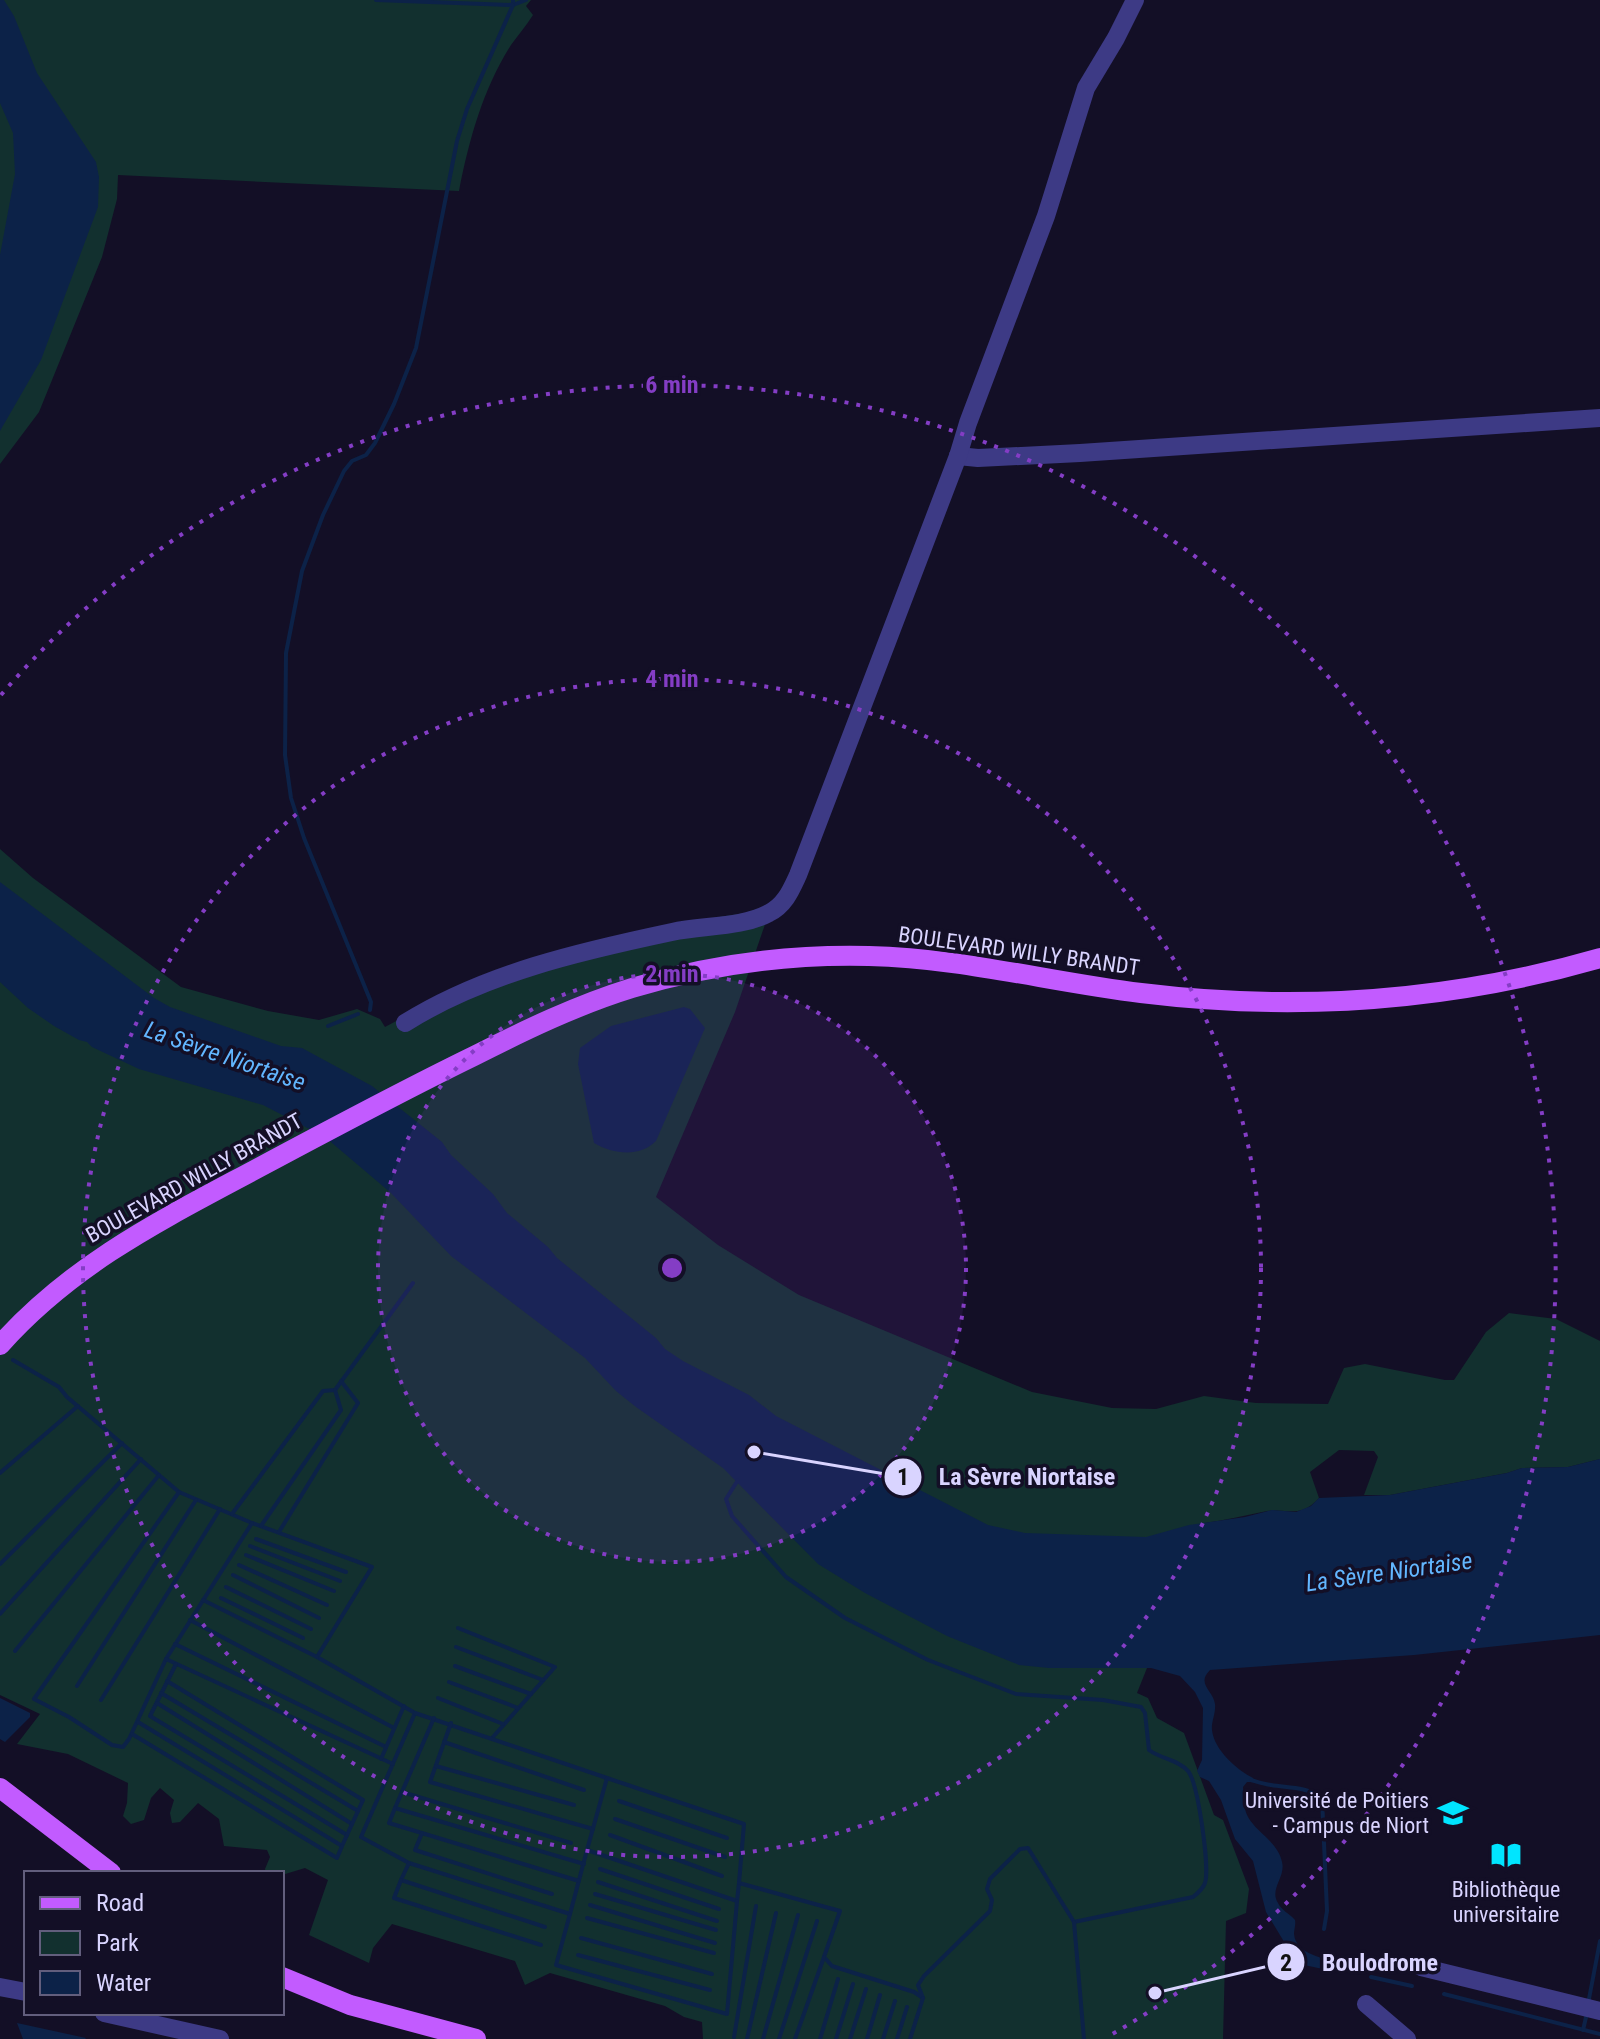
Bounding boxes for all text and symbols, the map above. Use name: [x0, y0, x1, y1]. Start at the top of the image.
text: 6 min: [645, 371, 699, 399]
text: 4 min: [645, 665, 699, 693]
street label: BOULEVARD WILLY BRANDT: [897, 922, 1141, 980]
text: 2 min: [645, 960, 699, 988]
water label: La Sèvre Niortaise: [141, 1015, 309, 1097]
street label: BOULEVARD WILLY BRANDT: [81, 1108, 307, 1248]
centre of rings: [658, 1254, 686, 1282]
callout: La Sèvre Niortaise: [883, 1453, 1131, 1501]
text: 1: [897, 1463, 909, 1491]
text: La Sèvre Niortaise: [939, 1463, 1115, 1491]
water label: La Sèvre Niortaise: [1304, 1546, 1474, 1598]
place label: Université de Poitiers - Campus de Niort: [1245, 1788, 1429, 1838]
school or university icon: Université de Poitiers - Campus de Niort: [1436, 1796, 1470, 1830]
library icon: Bibliothèque universitaire: [1489, 1838, 1523, 1872]
legend: [24, 1871, 284, 2015]
place label: Bibliothèque universitaire: [1452, 1877, 1560, 1927]
text: Road: [96, 1889, 144, 1917]
text: Park: [96, 1929, 139, 1957]
callout: Boulodrome: [1266, 1938, 1454, 1986]
text: 2: [1280, 1949, 1292, 1977]
text: Boulodrome: [1322, 1949, 1438, 1977]
text: Water: [96, 1969, 151, 1997]

